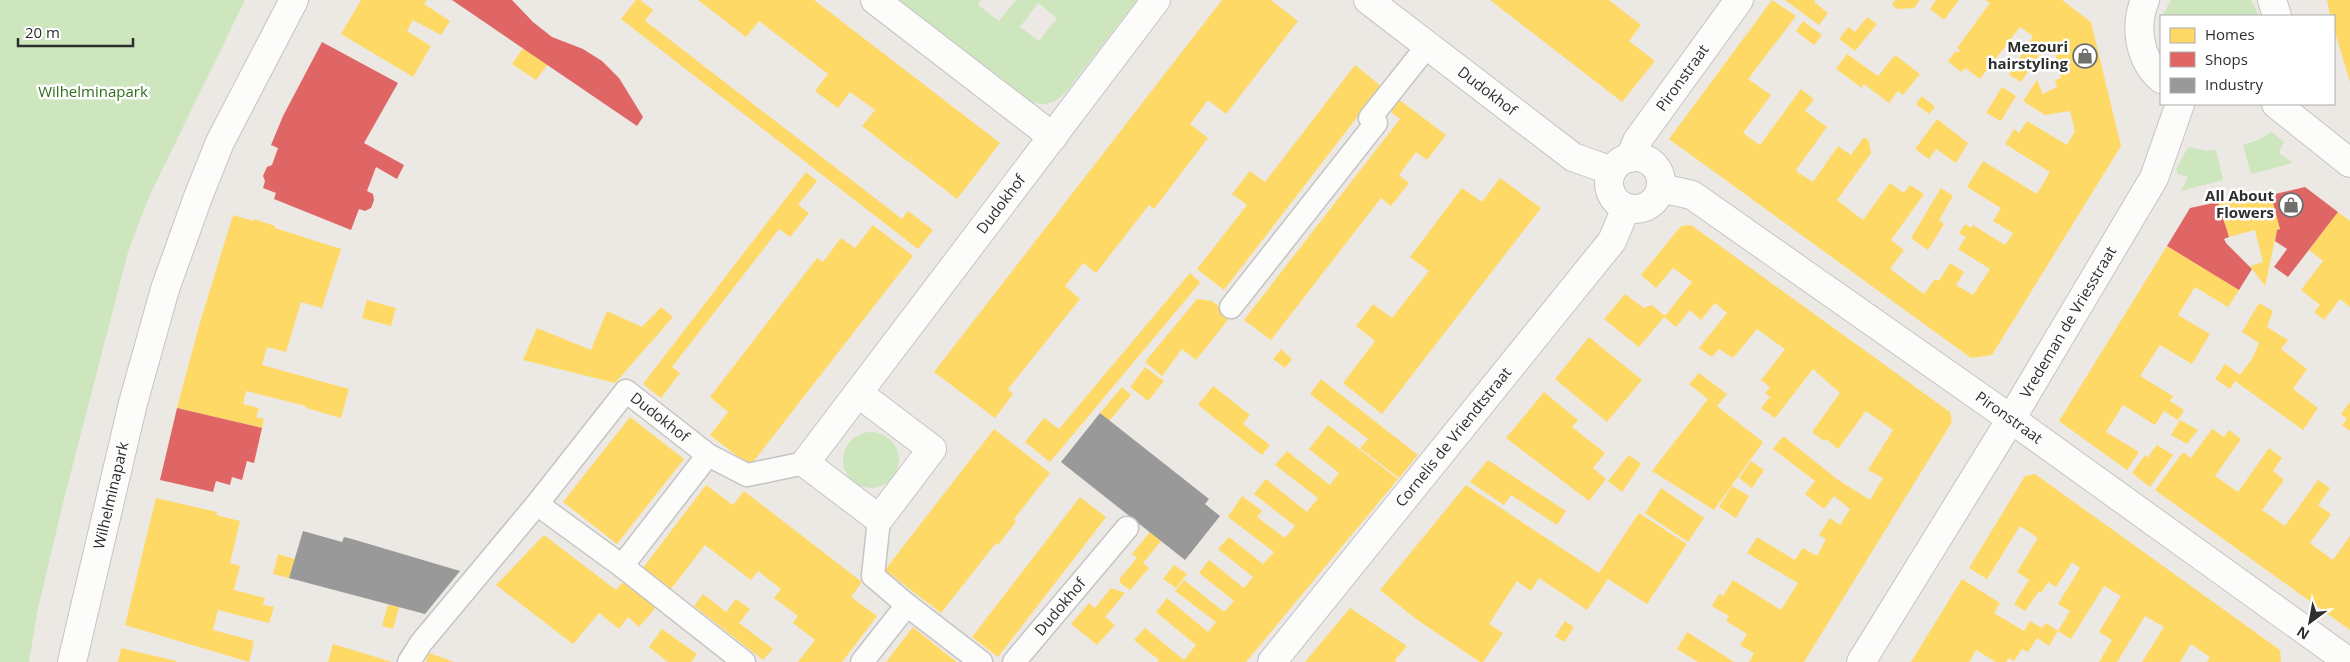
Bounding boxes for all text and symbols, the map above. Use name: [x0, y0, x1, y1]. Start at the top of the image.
scale bar: [18, 15, 132, 47]
legend: [2160, 15, 2335, 105]
text: 20 m: [25, 22, 60, 42]
text: Homes: [2205, 24, 2255, 44]
place label: Mezouri hairstyling: [1988, 36, 2069, 73]
street label: Pironstraat: [1651, 40, 1713, 115]
shop icon: Mezouri hairstyling: [2072, 43, 2098, 69]
text: Shops: [2205, 49, 2248, 69]
street label: Dudokhof: [1454, 61, 1522, 120]
text: Industry: [2205, 74, 2263, 94]
park label: Wilhelminapark: [38, 81, 148, 101]
street label: Dudokhof: [971, 169, 1030, 237]
place label: All About Flowers: [2205, 185, 2274, 222]
shop icon: All About Flowers: [2278, 192, 2304, 218]
street label: Vredeman de Vriesstraat: [2015, 242, 2120, 401]
street label: Cornelis de Vriendtstraat: [1390, 362, 1515, 511]
street label: Pironstraat: [1972, 386, 2047, 448]
street label: Dudokhof: [627, 387, 695, 446]
street label: Wilhelminapark: [88, 440, 133, 551]
street label: Dudokhof: [1030, 573, 1090, 639]
north arrow: [2285, 597, 2335, 647]
text: N: [2293, 622, 2313, 645]

